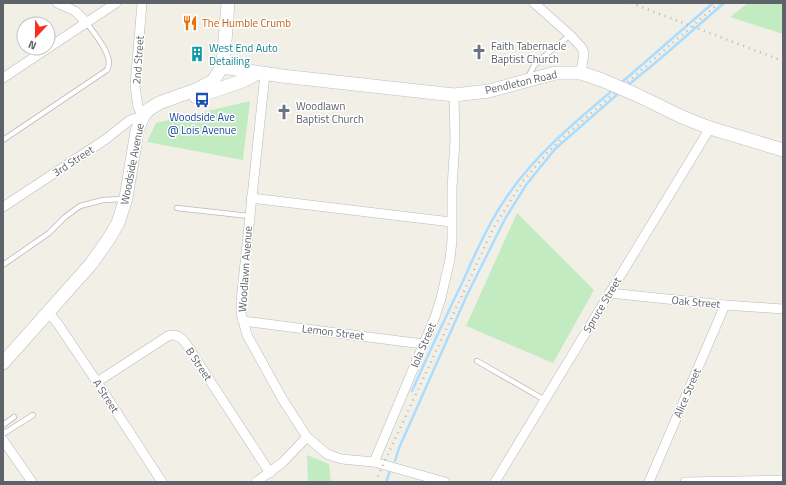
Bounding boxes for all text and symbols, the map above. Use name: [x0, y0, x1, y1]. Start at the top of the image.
restaurant icon: The Humble Crumb: [181, 14, 199, 32]
place label: The Humble Crumb: [202, 15, 291, 31]
north arrow: [16, 16, 56, 56]
street label: 2nd Street: [128, 35, 148, 85]
text: N: [26, 36, 39, 54]
place label: Faith Tabernacle Baptist Church: [491, 38, 567, 67]
place label: West End Auto Detailing: [209, 40, 278, 69]
church icon: Faith Tabernacle Baptist Church: [470, 43, 488, 61]
building icon: West End Auto Detailing: [188, 45, 206, 63]
street label: Pendleton Road: [483, 66, 559, 98]
bus stop icon: Woodside Ave @ Lois Avenue: [193, 91, 211, 109]
place label: Woodlawn Baptist Church: [296, 98, 364, 127]
church icon: Woodlawn Baptist Church: [275, 103, 293, 121]
place label: Woodside Ave @ Lois Avenue: [168, 109, 237, 138]
street label: Woodside Avenue: [116, 121, 148, 206]
street label: 3rd Street: [49, 142, 97, 180]
street label: Woodlawn Avenue: [234, 225, 256, 313]
street label: Spruce Street: [579, 274, 625, 336]
street label: Oak Street: [671, 292, 721, 312]
street label: Lemon Street: [301, 320, 365, 344]
street label: Iola Street: [406, 320, 440, 370]
street label: B Street: [182, 344, 216, 384]
street label: Alice Street: [669, 366, 705, 420]
street label: A Street: [89, 376, 123, 416]

